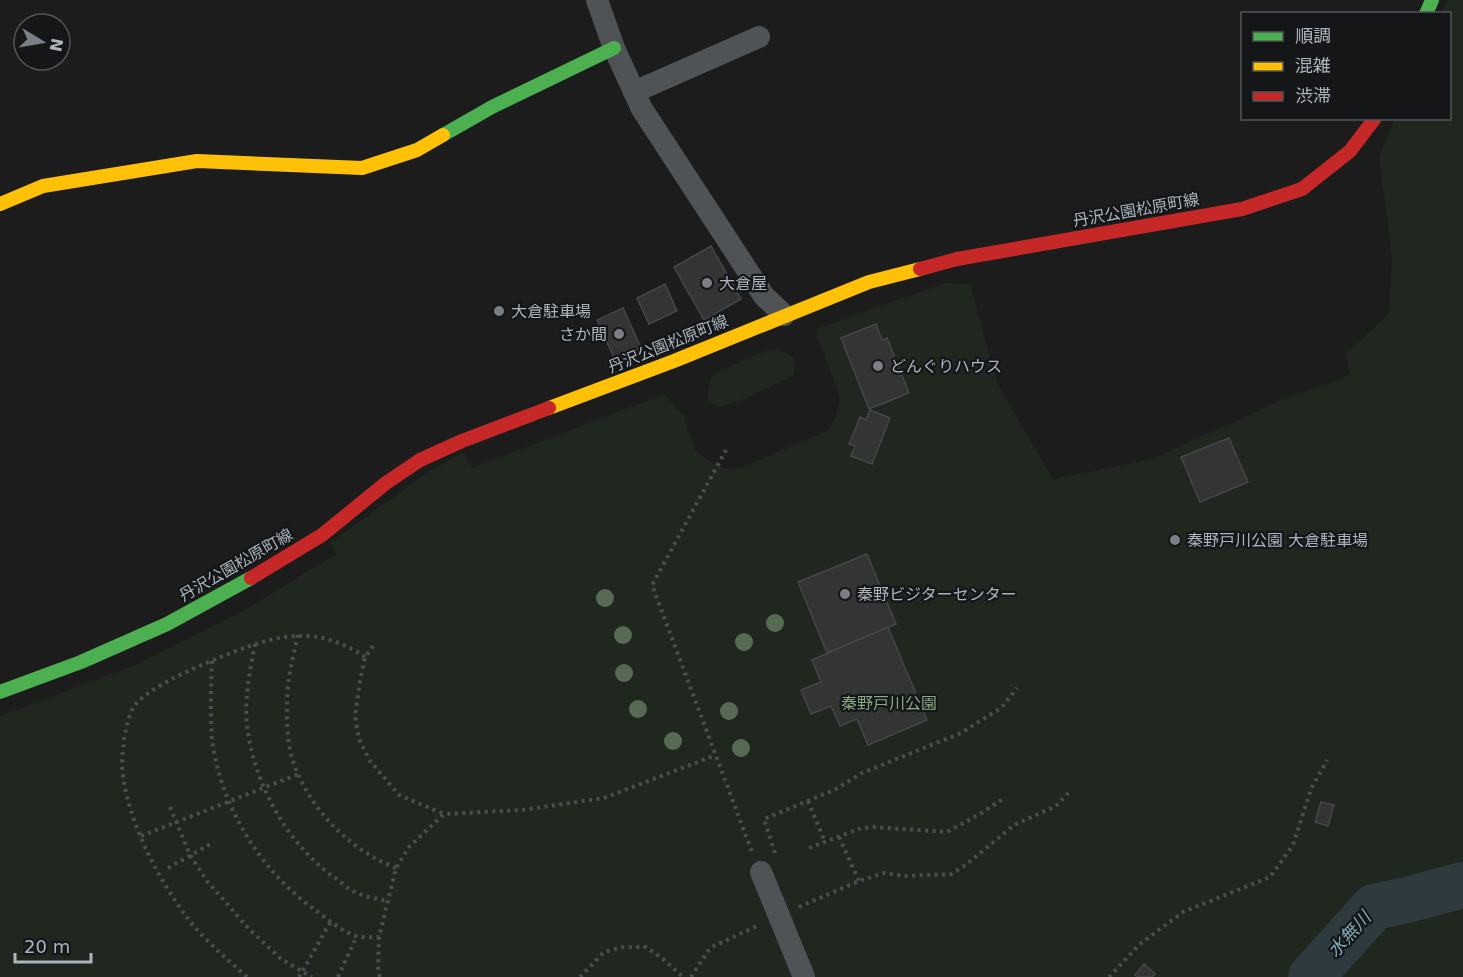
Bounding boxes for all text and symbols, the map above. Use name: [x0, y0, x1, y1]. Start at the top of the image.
north arrow: [12, 12, 72, 72]
legend: [1241, 12, 1451, 120]
text: 順調: [1295, 25, 1331, 46]
text: N: [46, 36, 67, 53]
text: 混雑: [1295, 55, 1331, 76]
text: 渋滞: [1295, 85, 1331, 106]
street label: 丹沢公園松原町線: [1071, 190, 1201, 230]
place label: 大倉屋: [719, 274, 767, 293]
marker: 大倉屋: [700, 276, 714, 290]
place label: 大倉駐車場: [511, 302, 591, 321]
marker: 大倉駐車場: [492, 304, 506, 318]
street label: 丹沢公園松原町線: [605, 311, 731, 377]
place label: さか間: [559, 325, 607, 344]
marker: さか間: [612, 327, 626, 341]
place label: どんぐりハウス: [890, 357, 1002, 376]
marker: どんぐりハウス: [871, 359, 885, 373]
street label: 丹沢公園松原町線: [176, 525, 296, 605]
place label: 秦野戸川公園 大倉駐車場: [1187, 531, 1368, 550]
marker: 秦野戸川公園 大倉駐車場: [1168, 533, 1182, 547]
place label: 秦野ビジターセンター: [857, 585, 1017, 604]
marker: 秦野ビジターセンター: [838, 587, 852, 601]
park label: 秦野戸川公園: [841, 694, 937, 713]
water label: 水無川: [1323, 905, 1376, 961]
scale bar: [15, 926, 92, 964]
text: 20 m: [24, 936, 70, 957]

